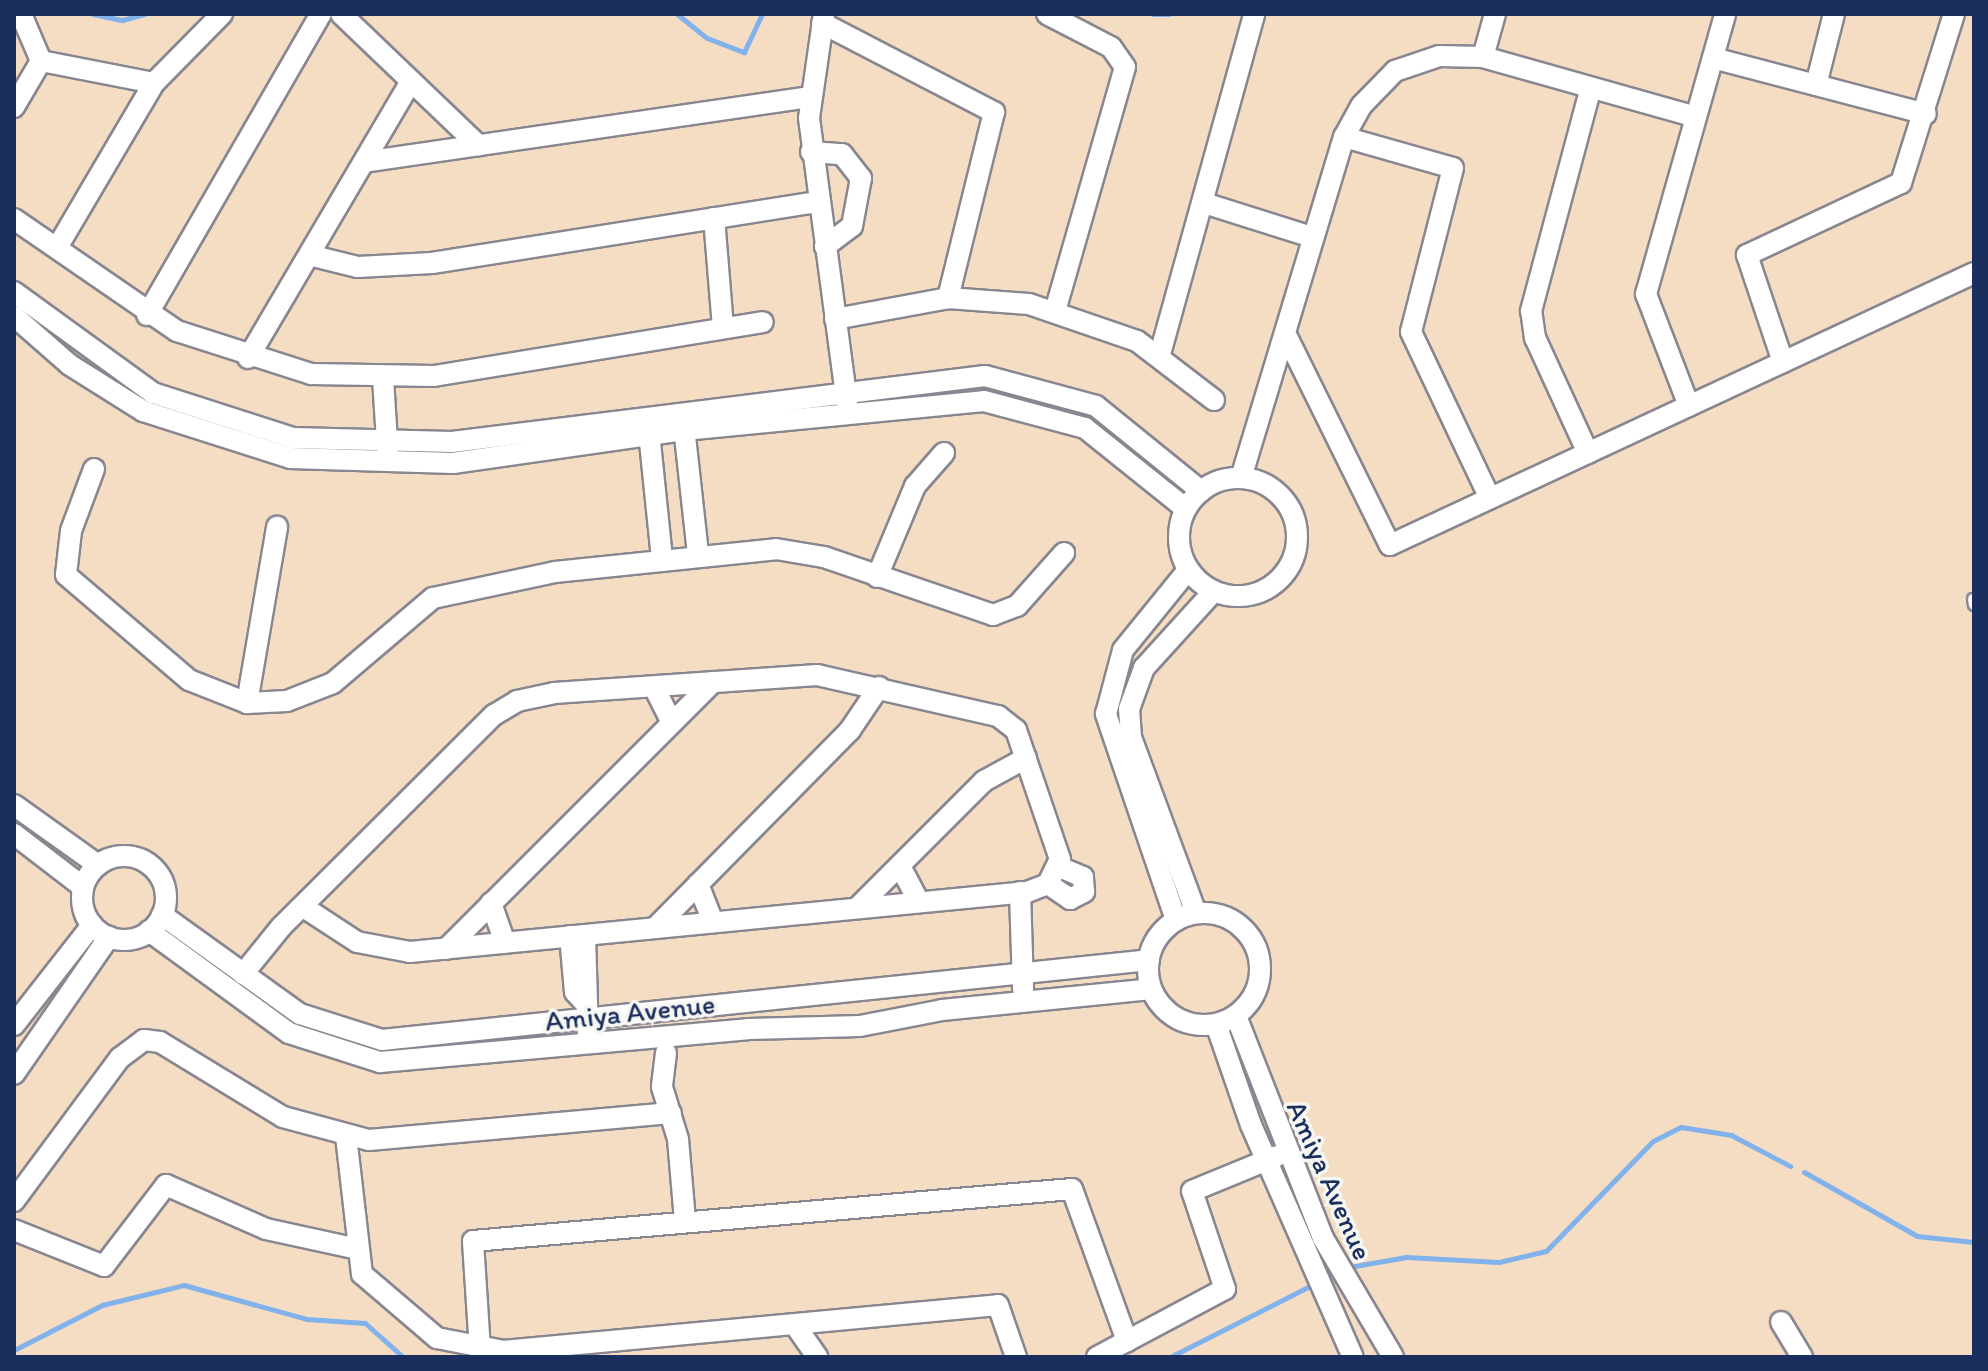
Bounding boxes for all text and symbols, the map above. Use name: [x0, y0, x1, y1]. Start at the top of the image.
street label: Amiya Avenue: [544, 986, 716, 1038]
street label: Amiya Avenue: [1280, 1096, 1380, 1264]

